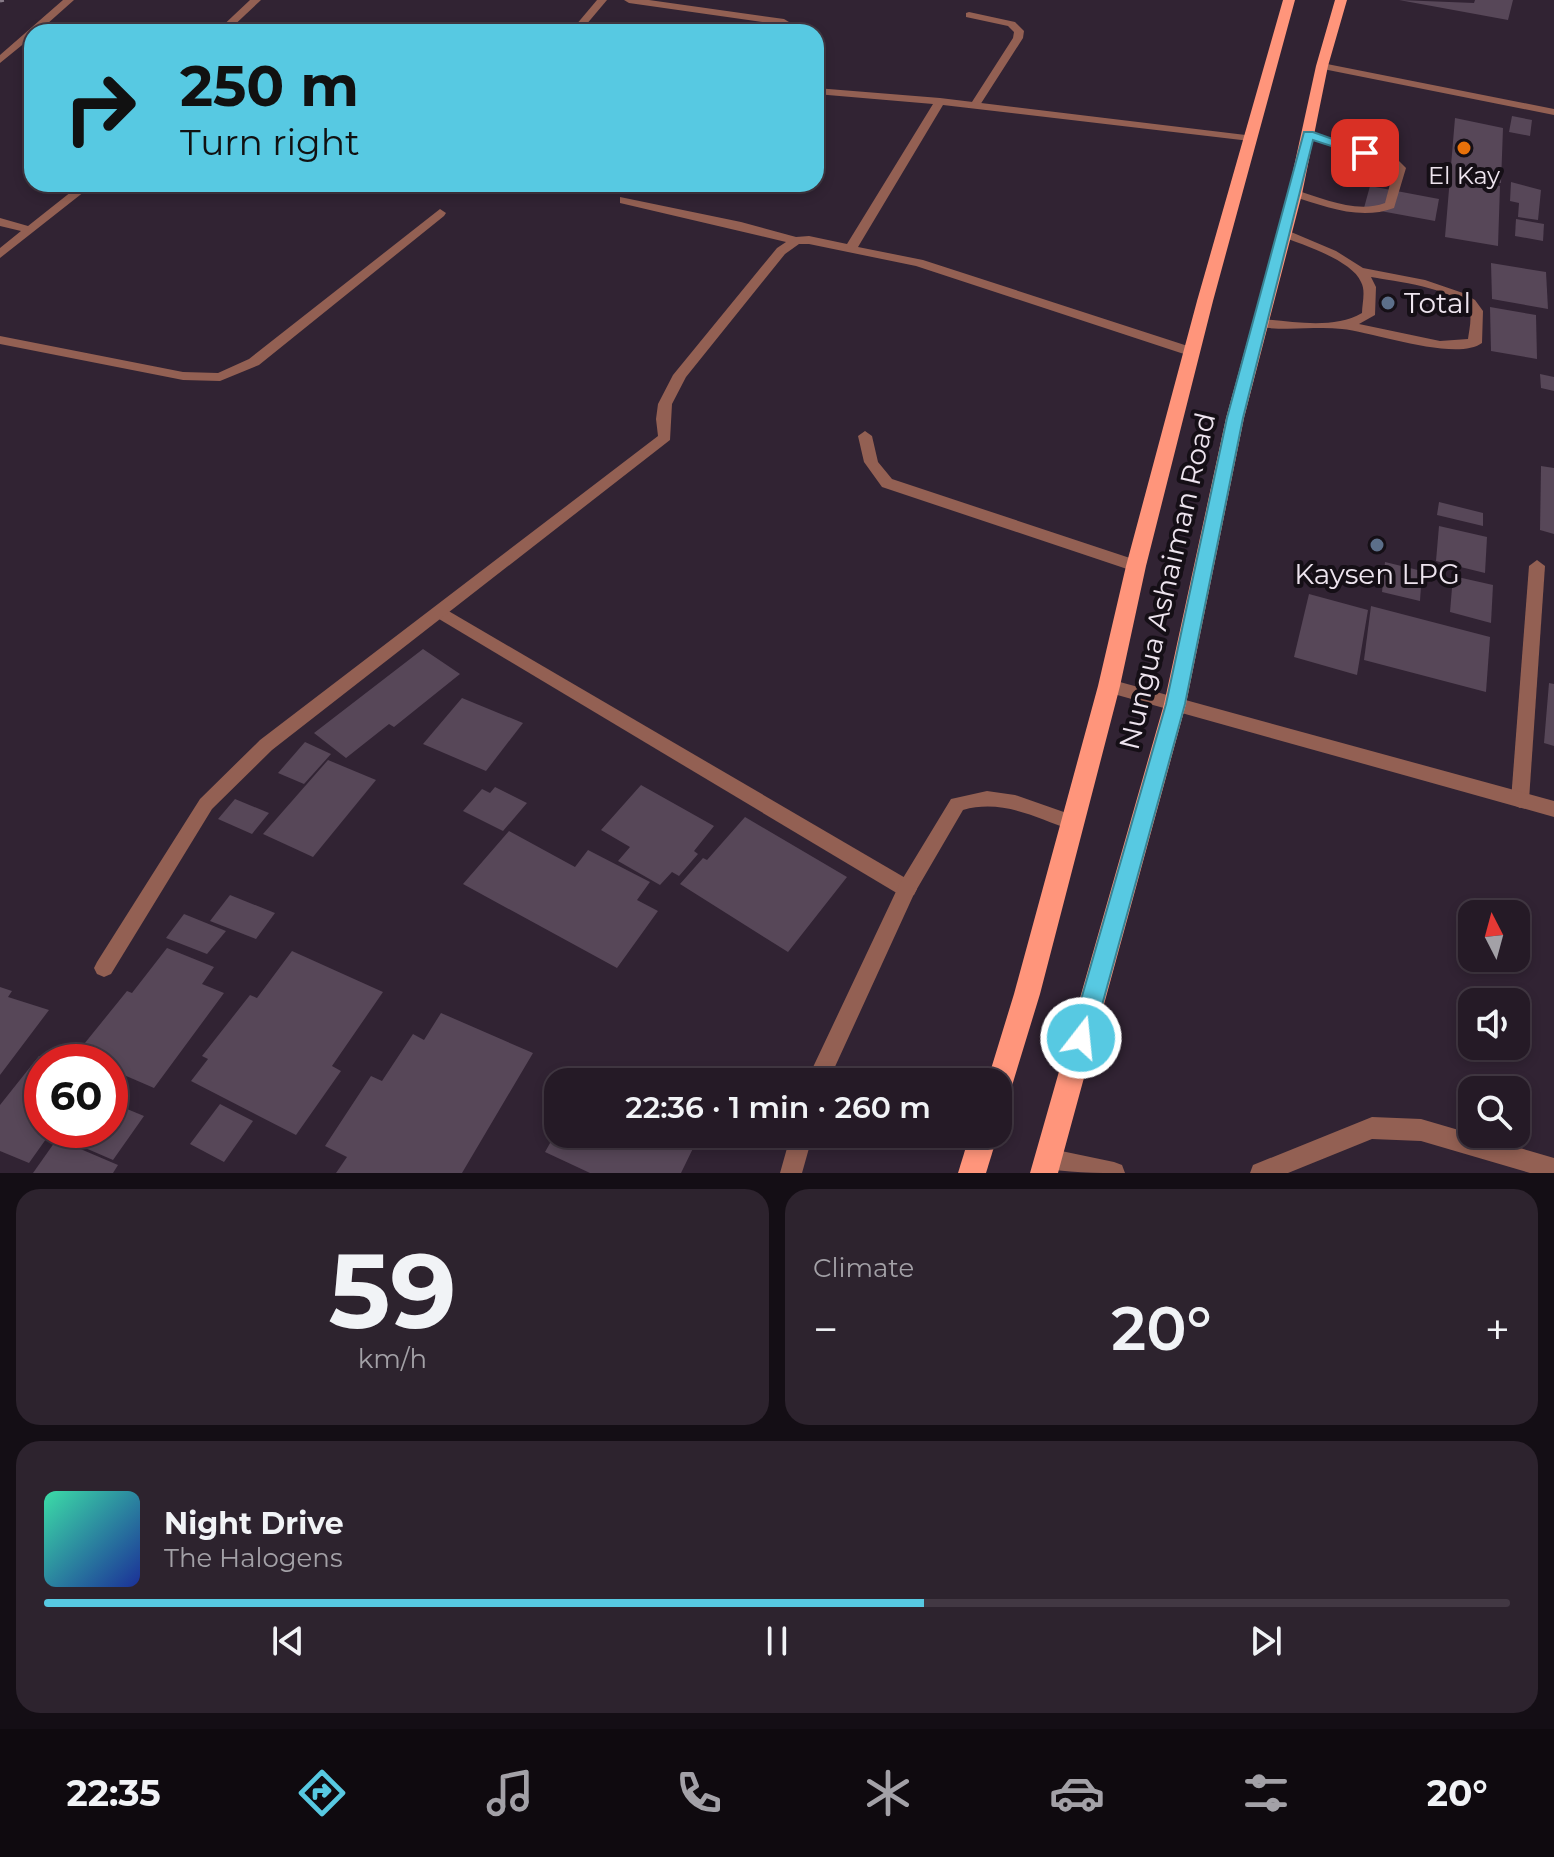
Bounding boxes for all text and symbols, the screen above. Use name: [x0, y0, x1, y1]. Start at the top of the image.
text: 250 m: [180, 52, 359, 120]
icon: right: [48, 56, 152, 160]
pin: [1331, 119, 1399, 187]
text: Turn right: [180, 120, 360, 164]
icon: arrive: [1343, 131, 1387, 175]
marker: El Kay: [1455, 139, 1473, 157]
place label: El Kay: [1428, 161, 1500, 190]
place label: Total: [1404, 286, 1471, 320]
marker: Total: [1379, 294, 1397, 312]
street label: Nungua Ashaiman Road: [1112, 409, 1222, 753]
marker: Kaysen LPG: [1368, 536, 1386, 554]
place label: Kaysen LPG: [1294, 557, 1460, 591]
north arrow: [1458, 900, 1530, 972]
map controls: [1458, 900, 1530, 1148]
button: sound: [1458, 988, 1530, 1060]
position arrow: [1039, 996, 1123, 1080]
speed limit sign: 60: [24, 1044, 128, 1148]
button: search: [1458, 1076, 1530, 1148]
text: 22:36 · 1 min · 260 m: [625, 1089, 931, 1126]
text: 59: [328, 1227, 457, 1354]
text: Climate: [813, 1252, 914, 1284]
text: 20°: [1111, 1292, 1212, 1365]
text: −: [813, 1302, 838, 1356]
text: +: [1485, 1302, 1510, 1356]
text: km/h: [358, 1343, 427, 1375]
text: Night Drive: [164, 1505, 344, 1542]
text: The Halogens: [164, 1542, 343, 1574]
icon: previous: [266, 1619, 310, 1663]
icon: pause: [755, 1619, 799, 1663]
icon: next: [1244, 1619, 1288, 1663]
icon: directions: [294, 1765, 350, 1821]
icon: music: [482, 1765, 538, 1821]
icon: phone: [671, 1765, 727, 1821]
icon: climate: [860, 1765, 916, 1821]
icon: car: [1049, 1765, 1105, 1821]
icon: filters: [1238, 1765, 1294, 1821]
text: 22:35: [66, 1771, 161, 1815]
text: 20°: [1427, 1771, 1487, 1815]

